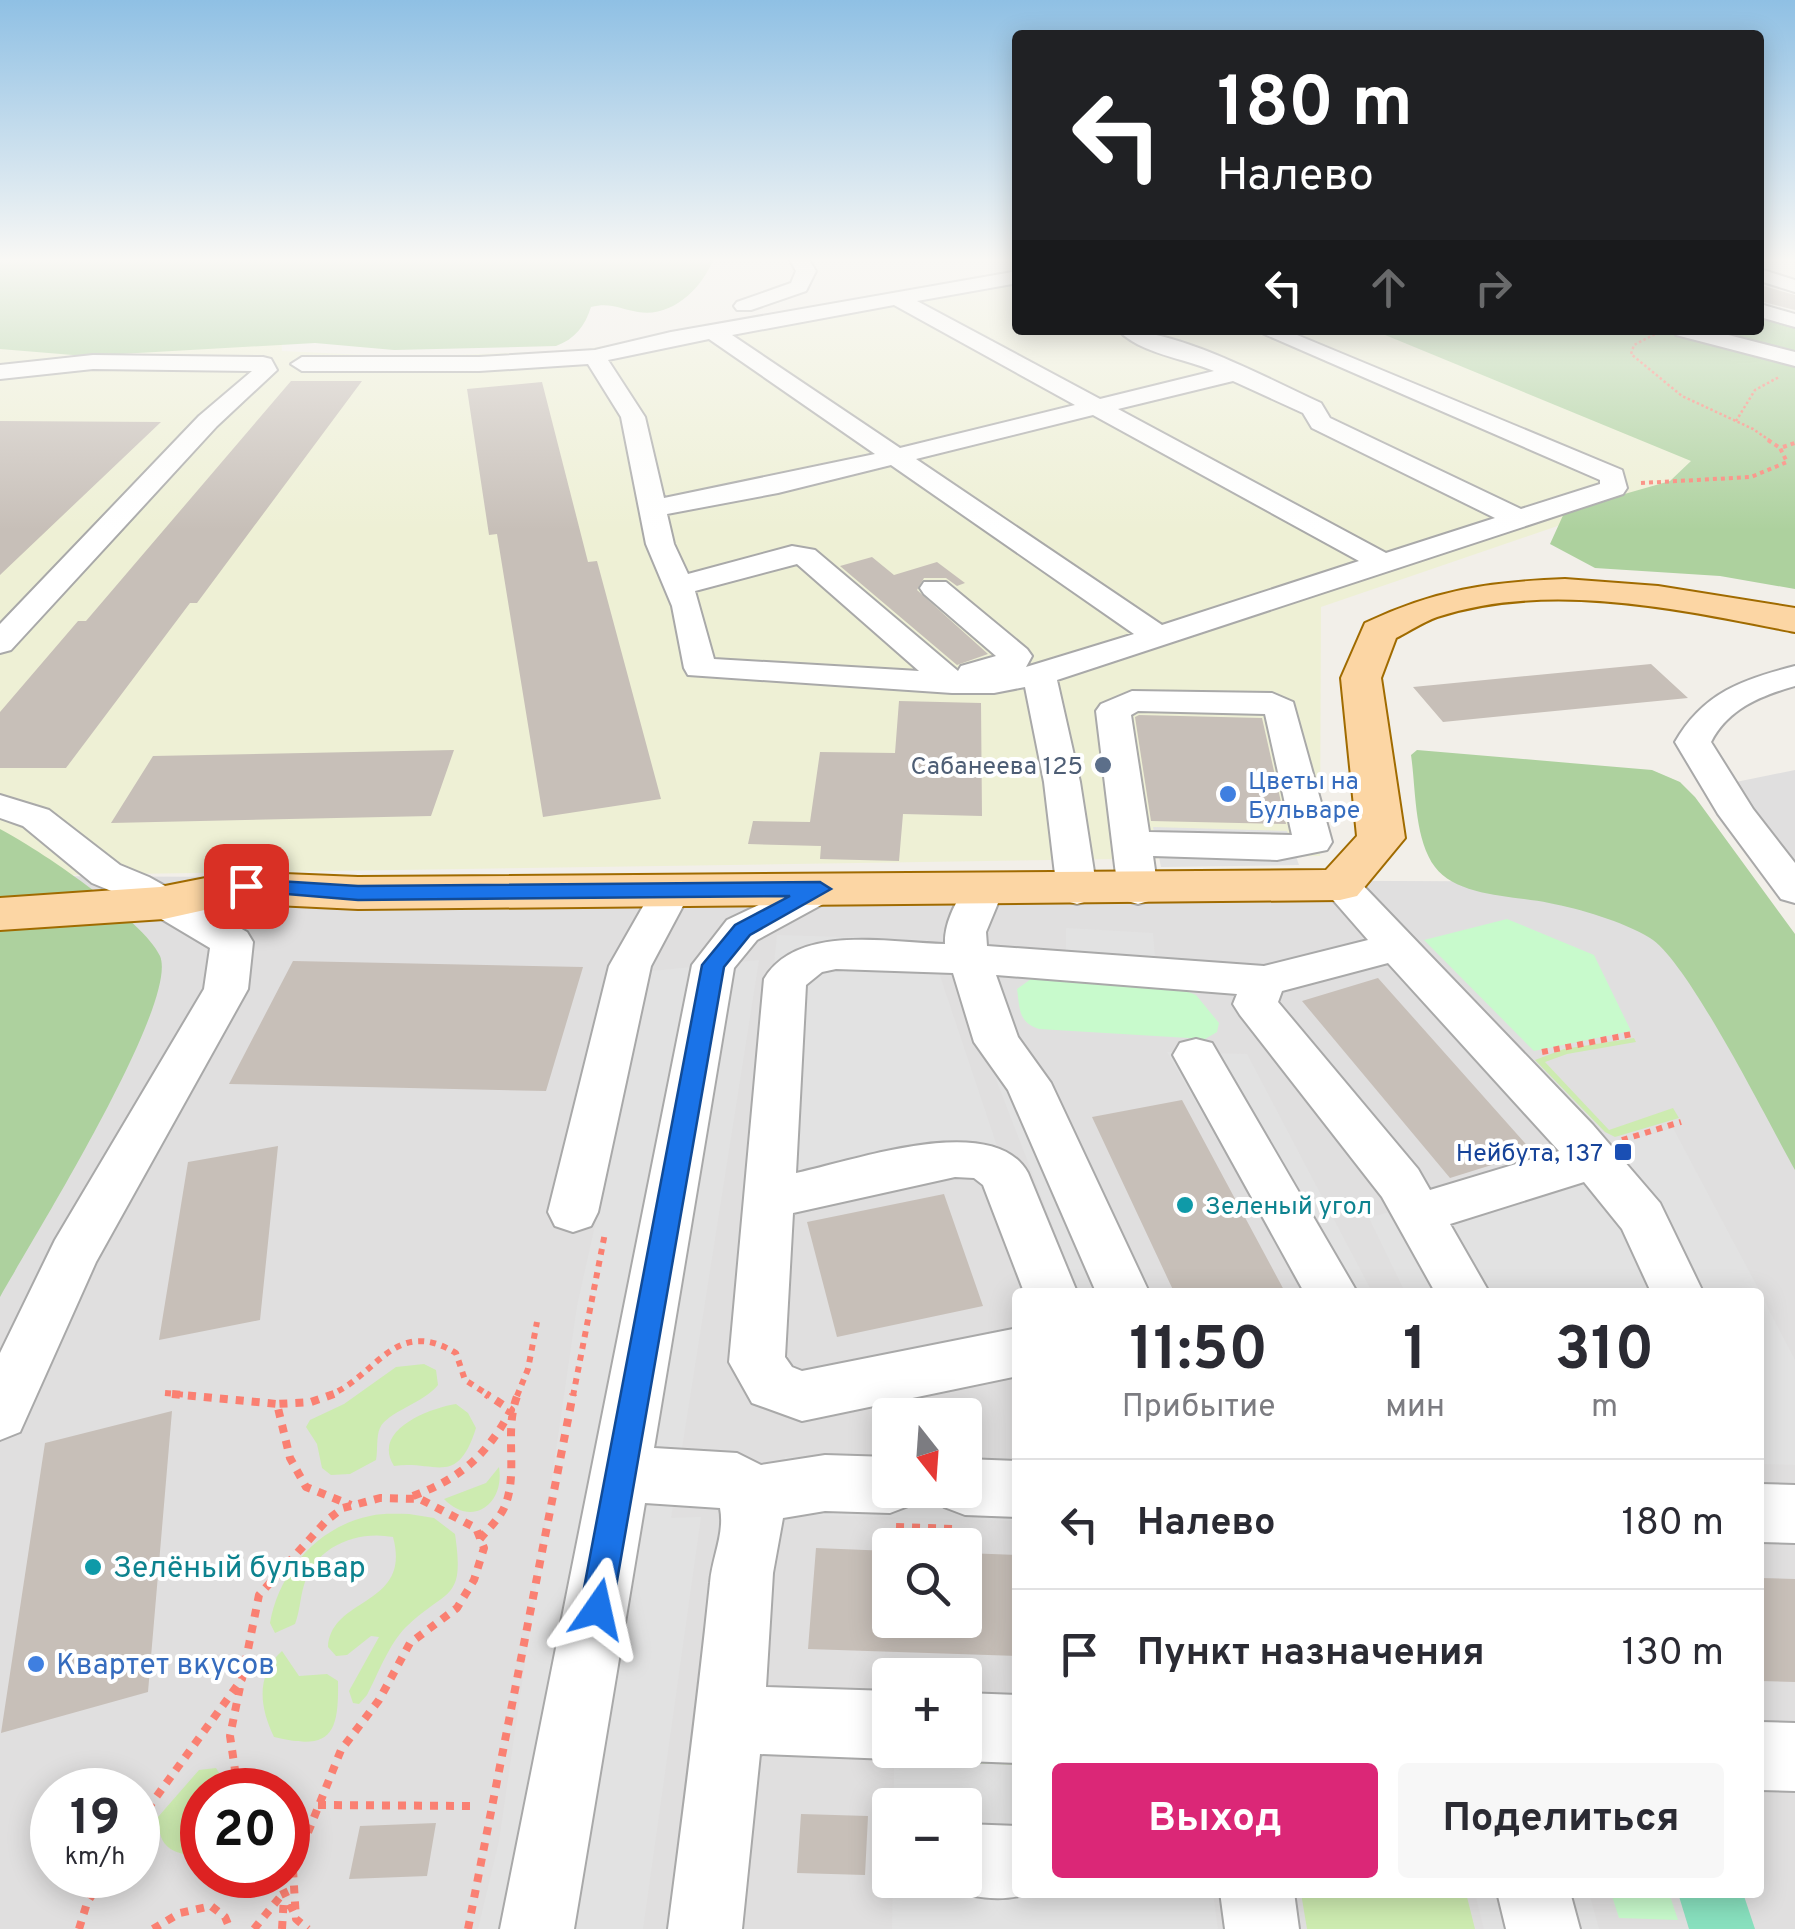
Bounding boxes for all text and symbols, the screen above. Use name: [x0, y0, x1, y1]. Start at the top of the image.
text: 180 m: [1217, 62, 1413, 151]
icon: left: [1052, 70, 1182, 200]
text: Налево: [1217, 149, 1374, 206]
icon: left: [1256, 260, 1311, 315]
icon: ahead: [1361, 260, 1416, 315]
icon: right: [1466, 260, 1521, 315]
place label: Сабанеева 125: [911, 752, 1083, 784]
marker: Сабанеева 125: [1092, 754, 1114, 776]
place label: Цветы на Бульваре: [1248, 767, 1360, 828]
marker: Цветы на Бульваре: [1217, 783, 1239, 805]
pin: [204, 844, 289, 929]
icon: arrive: [219, 859, 274, 914]
place label: Нейбута, 137: [1456, 1139, 1603, 1171]
marker: Нейбута, 137: [1612, 1141, 1634, 1163]
place label: Зеленый угол: [1205, 1192, 1372, 1224]
marker: Зеленый угол: [1174, 1194, 1196, 1216]
text: 11:50: [1129, 1315, 1268, 1391]
text: 1: [1403, 1315, 1427, 1391]
text: 310: [1555, 1315, 1654, 1391]
text: Прибытие: [1122, 1388, 1275, 1428]
text: мин: [1385, 1388, 1445, 1428]
text: m: [1591, 1388, 1618, 1428]
north arrow: [872, 1398, 982, 1508]
map controls: [872, 1398, 982, 1898]
icon: left: [1052, 1497, 1107, 1552]
text: Налево: [1137, 1500, 1276, 1549]
text: 180 m: [1621, 1500, 1724, 1549]
button: search: [872, 1528, 982, 1638]
place label: Зелёный бульвар: [113, 1551, 366, 1588]
marker: Зелёный бульвар: [82, 1556, 104, 1578]
position arrow: [546, 1557, 650, 1661]
icon: arrive: [1052, 1627, 1107, 1682]
text: Пункт назначения: [1137, 1630, 1485, 1679]
text: 130 m: [1622, 1630, 1724, 1679]
place label: Квартет вкусов: [56, 1648, 275, 1685]
marker: Квартет вкусов: [25, 1653, 47, 1675]
button: +: [872, 1658, 982, 1768]
button: Выход: [1052, 1763, 1378, 1878]
button: Поделиться: [1398, 1763, 1724, 1878]
speed limit sign: 20: [180, 1768, 310, 1898]
button: −: [872, 1788, 982, 1898]
text: 19: [70, 1789, 120, 1852]
text: km/h: [65, 1842, 125, 1874]

